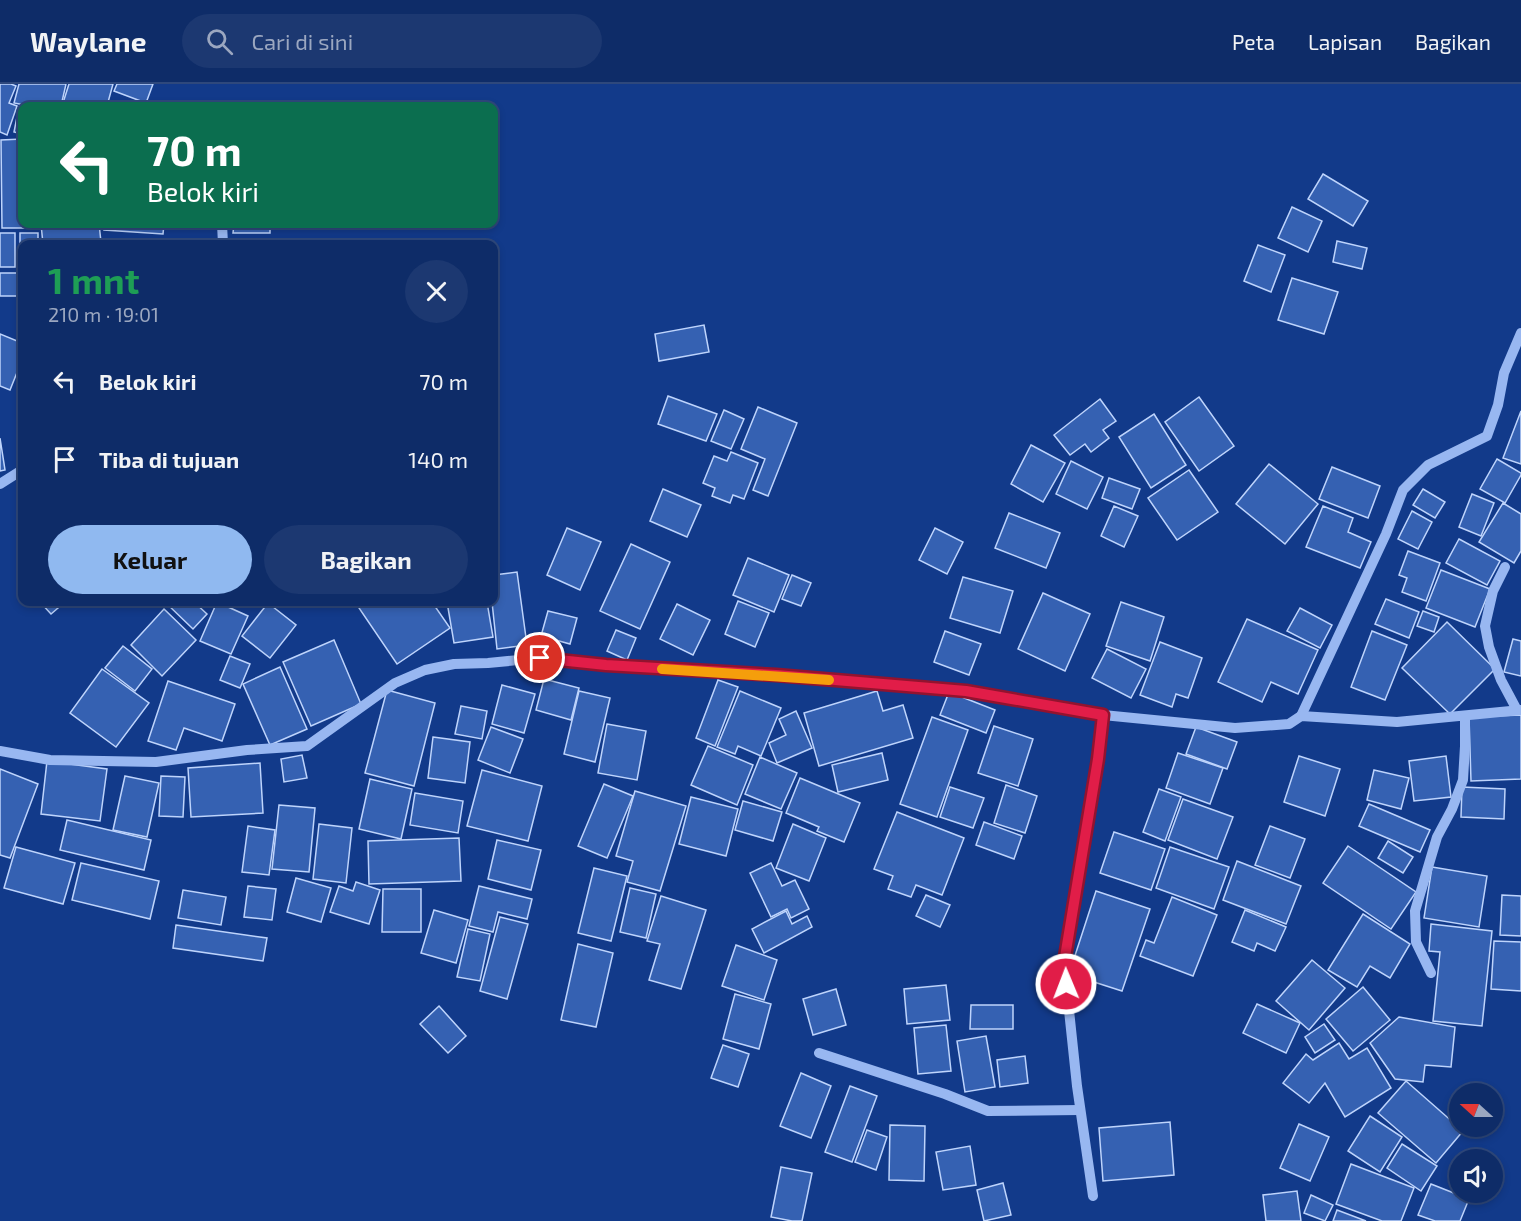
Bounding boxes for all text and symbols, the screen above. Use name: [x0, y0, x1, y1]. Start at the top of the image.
search box: [182, 14, 602, 68]
text: Waylane: [30, 24, 146, 58]
icon: search: [203, 25, 236, 58]
text: Cari di sini: [251, 28, 353, 54]
text: Peta: [1232, 29, 1275, 54]
text: Lapisan: [1308, 29, 1382, 54]
text: Bagikan: [1415, 29, 1491, 54]
text: 70 m: [147, 124, 242, 174]
icon: left: [48, 126, 126, 204]
text: Belok kiri: [147, 175, 259, 207]
text: 1 mnt: [48, 258, 139, 301]
button: close: [405, 260, 468, 323]
text: 210 m · 19:01: [48, 302, 159, 326]
icon: left: [48, 365, 81, 398]
text: Belok kiri: [99, 368, 196, 394]
text: 70 m: [419, 368, 468, 394]
icon: arrive: [48, 443, 81, 476]
text: Tiba di tujuan: [99, 446, 239, 472]
text: 140 m: [408, 446, 468, 472]
button: Keluar: [48, 525, 252, 594]
button: Bagikan: [264, 525, 468, 594]
pin: [514, 632, 565, 683]
icon: arrive: [523, 641, 556, 674]
position arrow: [1034, 952, 1098, 1016]
north arrow: [1449, 1083, 1503, 1137]
map controls: [1449, 1083, 1503, 1203]
button: sound: [1449, 1149, 1503, 1203]

